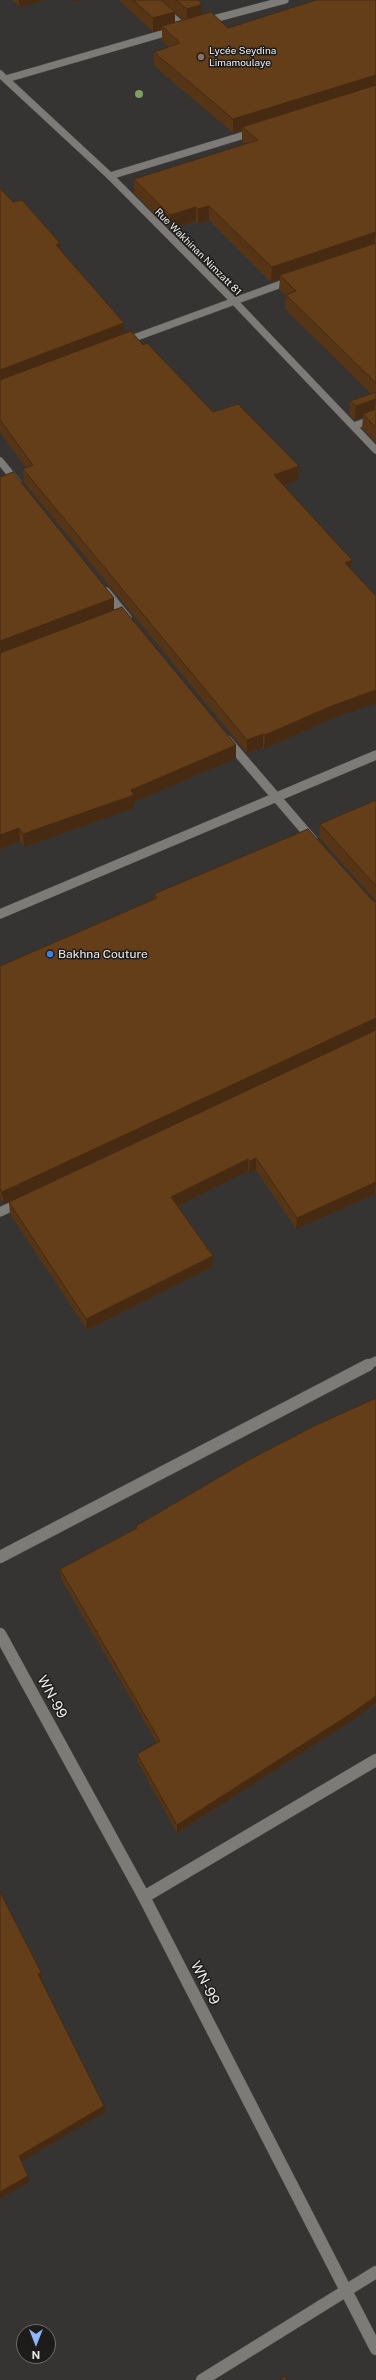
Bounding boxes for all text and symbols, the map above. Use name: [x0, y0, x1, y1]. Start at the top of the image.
place label: Lycée Seydina Limamoulaye: [209, 45, 276, 68]
marker: Lycée Seydina Limamoulaye: [196, 52, 206, 62]
street label: Rue Wakhinan Nimzatt 81: [152, 206, 244, 298]
place label: Bakhna Couture: [58, 947, 148, 961]
marker: Bakhna Couture: [45, 949, 55, 959]
street label: WN-99: [33, 1673, 71, 1721]
street label: WN-99: [187, 1958, 223, 2008]
north arrow: [16, 2324, 56, 2364]
text: N: [32, 2349, 40, 2361]

